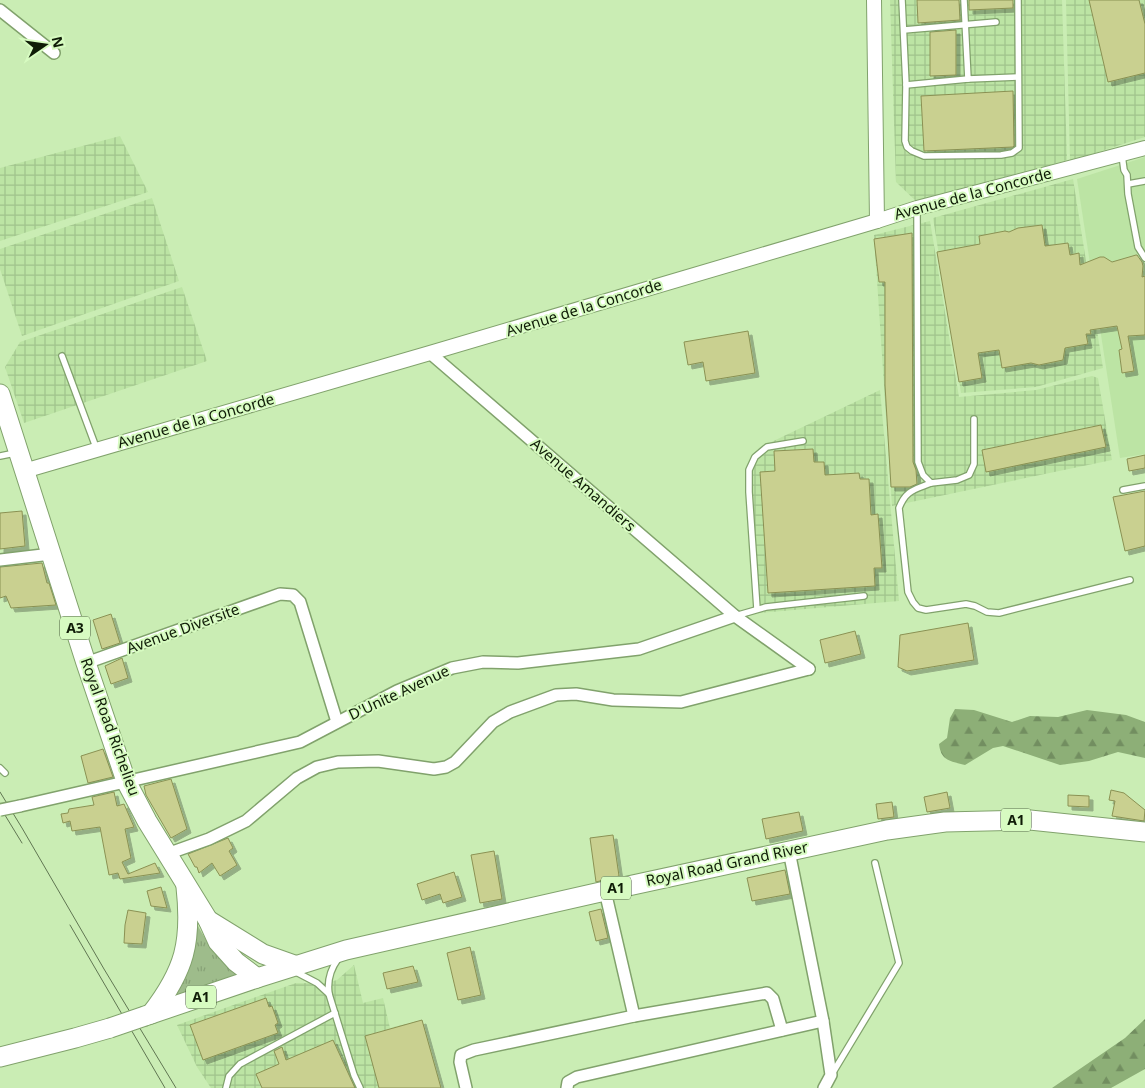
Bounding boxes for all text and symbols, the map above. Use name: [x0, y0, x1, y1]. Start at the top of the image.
north arrow: [20, 20, 70, 70]
text: N: [48, 34, 69, 50]
street label: Avenue de la Concorde: [892, 162, 1054, 224]
street label: Avenue de la Concorde: [503, 274, 664, 340]
street label: Avenue de la Concorde: [115, 388, 276, 452]
street label: Avenue Amandiers: [527, 433, 640, 535]
street label: Avenue Diversite: [124, 598, 242, 658]
road number: A3: [60, 616, 90, 640]
street label: Royal Road Richelieu: [77, 655, 145, 798]
street label: D'Unite Avenue: [345, 660, 452, 724]
road number: A1: [1001, 808, 1031, 832]
street label: Royal Road Grand River: [644, 836, 810, 890]
road number: A1: [601, 876, 631, 900]
road number: A1: [186, 986, 216, 1009]

